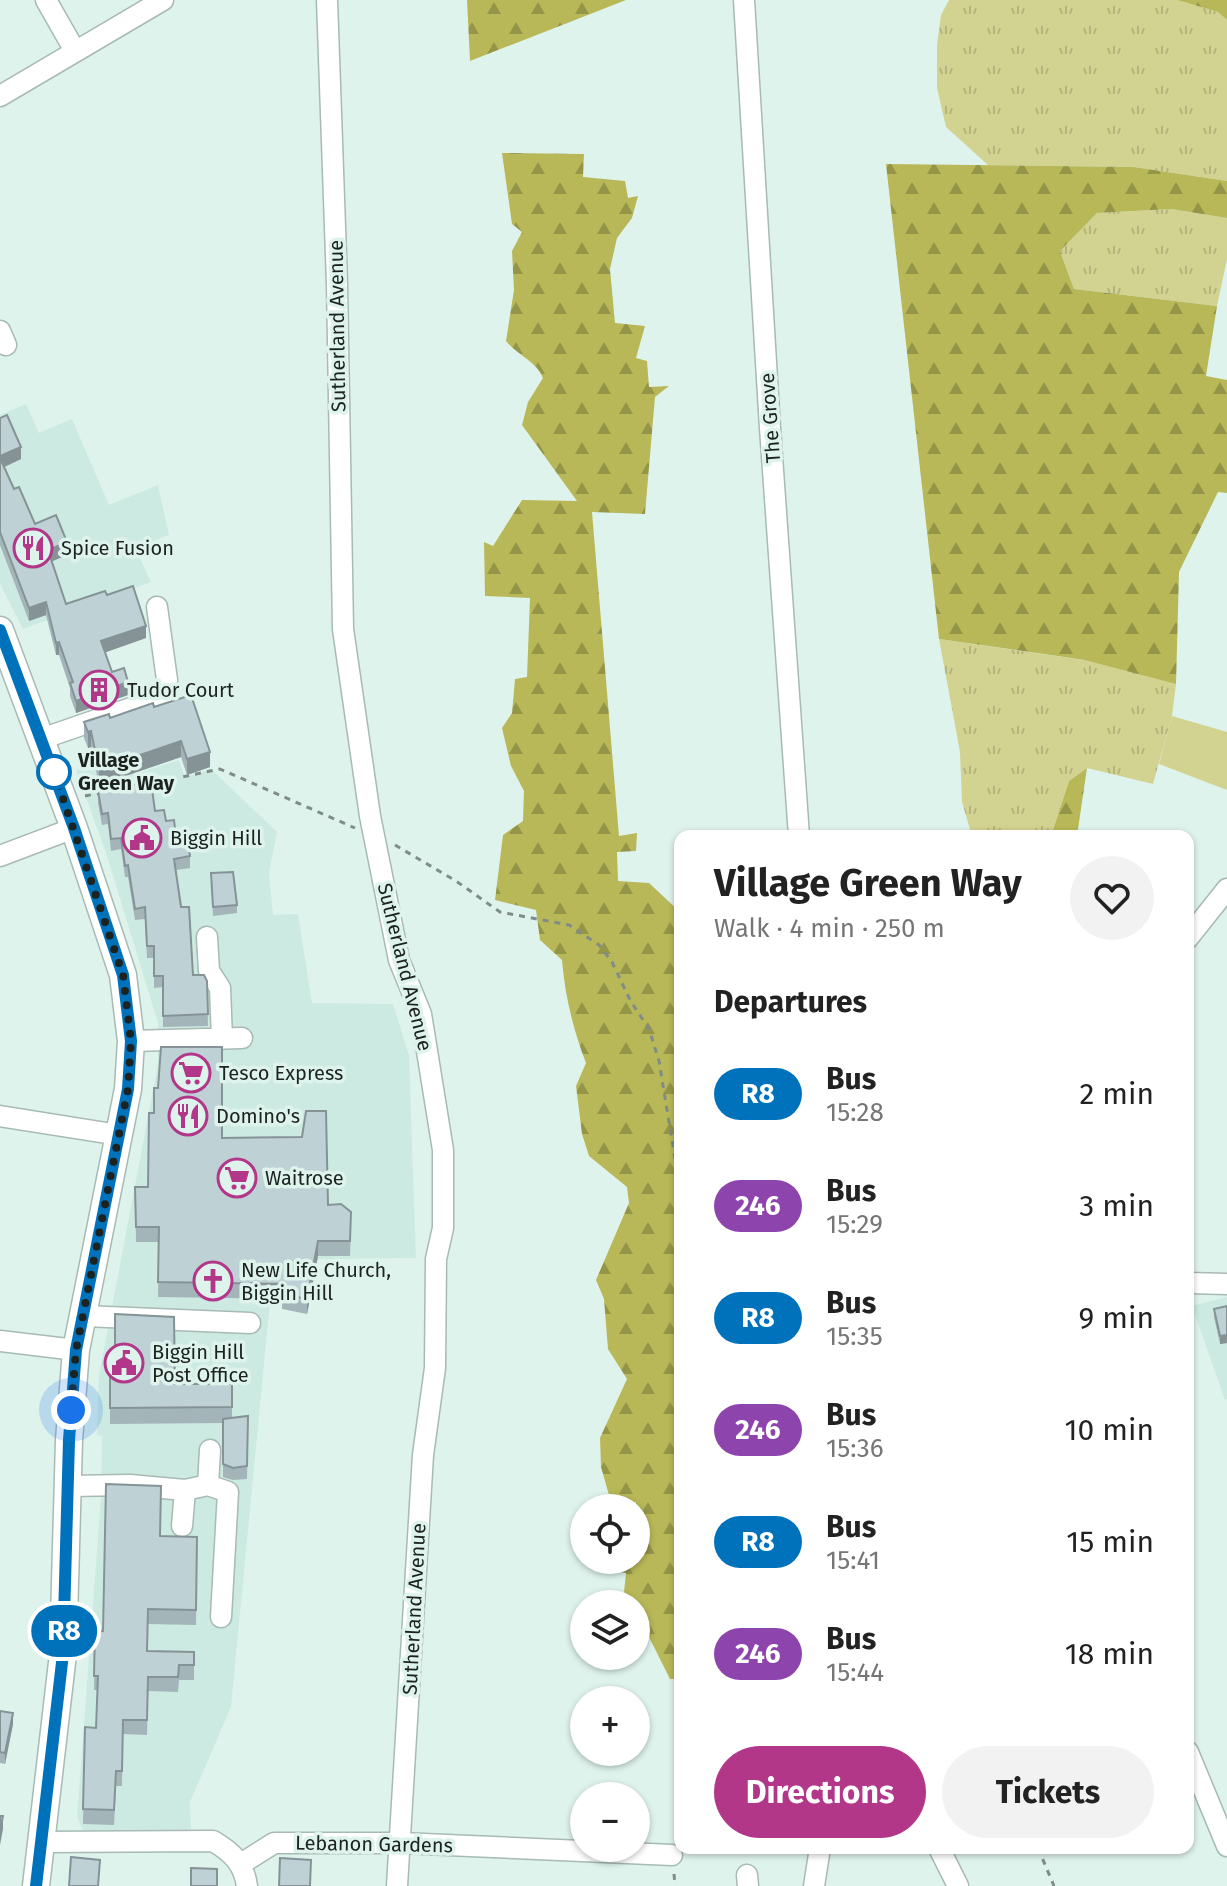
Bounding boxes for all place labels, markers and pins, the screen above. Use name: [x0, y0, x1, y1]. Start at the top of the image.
restaurant icon: Spice Fusion: [12, 527, 54, 569]
place label: Spice Fusion: [61, 536, 174, 560]
building icon: Tudor Court: [78, 669, 120, 711]
place label: Tudor Court: [127, 678, 235, 702]
place label: Village Green Way: [77, 748, 175, 795]
marker: Village Green Way: [37, 755, 71, 789]
public building icon: Biggin Hill: [121, 817, 163, 859]
place label: Biggin Hill: [170, 826, 262, 850]
supermarket icon: Tesco Express: [170, 1052, 212, 1094]
place label: Tesco Express: [219, 1061, 343, 1085]
restaurant icon: Domino's: [167, 1095, 209, 1137]
place label: Domino's: [216, 1104, 300, 1128]
supermarket icon: Waitrose: [216, 1157, 258, 1199]
place label: Waitrose: [265, 1166, 344, 1190]
place label: New Life Church, Biggin Hill: [241, 1258, 391, 1305]
church icon: New Life Church, Biggin Hill: [192, 1260, 234, 1302]
place label: Biggin Hill Post Office: [152, 1340, 249, 1387]
public building icon: Biggin Hill Post Office: [103, 1342, 145, 1384]

